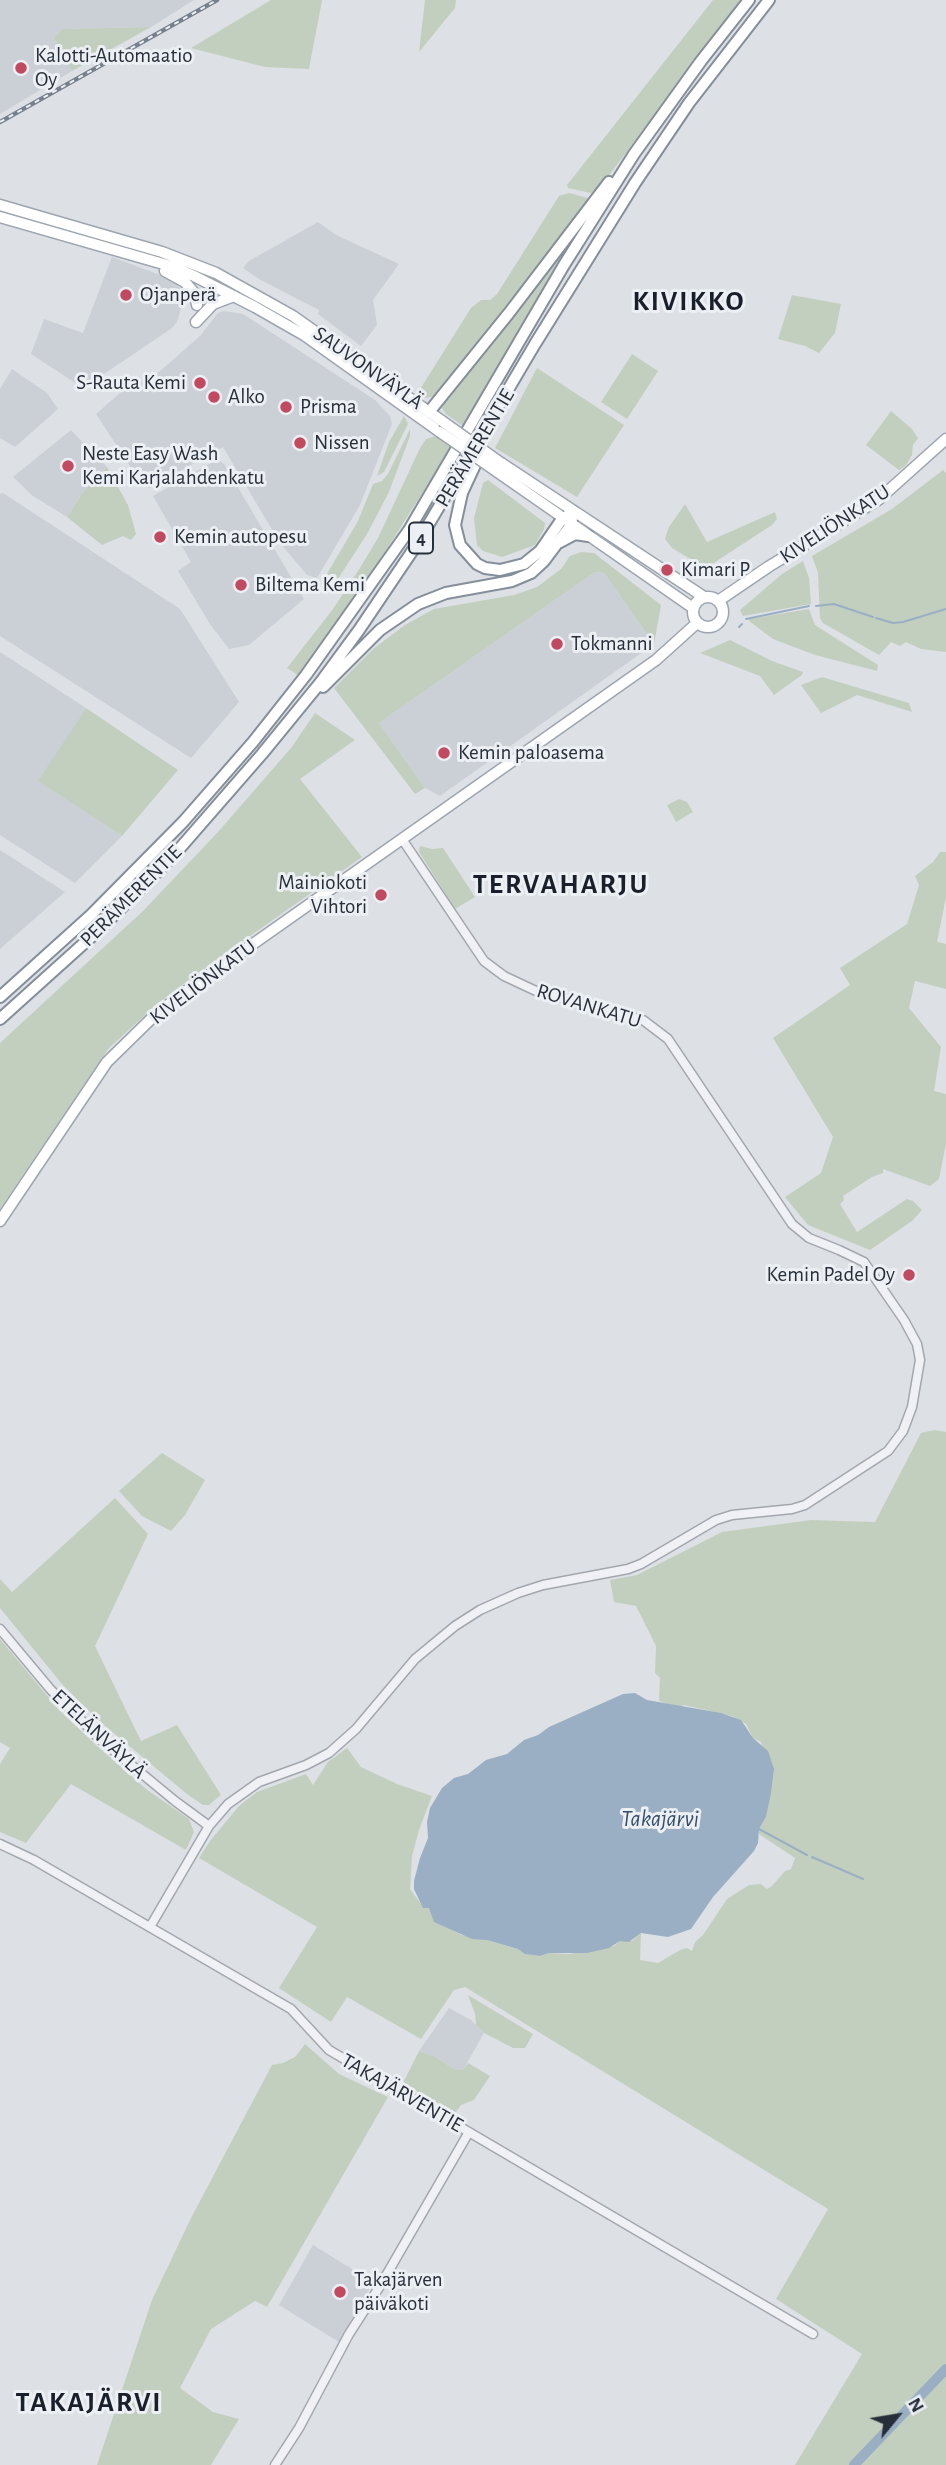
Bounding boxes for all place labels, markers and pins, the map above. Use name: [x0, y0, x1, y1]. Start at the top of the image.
place label: Kalotti-Automaatio Oy: [35, 43, 193, 93]
marker: Kalotti-Automaatio Oy: [13, 60, 29, 76]
place label: Ojanperä: [140, 282, 217, 308]
marker: Ojanperä: [118, 287, 134, 303]
place label: S-Rauta Kemi: [76, 370, 186, 396]
marker: S-Rauta Kemi: [192, 375, 208, 391]
place label: Alko: [228, 384, 265, 410]
marker: Alko: [206, 389, 222, 405]
place label: Prisma: [300, 394, 357, 420]
marker: Prisma: [278, 399, 294, 415]
place label: Nissen: [314, 430, 369, 456]
marker: Nissen: [292, 435, 308, 451]
place label: Neste Easy Wash Kemi Karjalahdenkatu: [82, 441, 264, 491]
marker: Neste Easy Wash Kemi Karjalahdenkatu: [60, 458, 76, 474]
place label: Kemin autopesu: [174, 524, 307, 550]
marker: Kemin autopesu: [152, 529, 168, 545]
place label: Kimari P: [681, 557, 750, 583]
marker: Kimari P: [659, 562, 675, 578]
place label: Biltema Kemi: [255, 572, 365, 598]
marker: Biltema Kemi: [233, 577, 249, 593]
place label: Tokmanni: [571, 631, 653, 657]
marker: Tokmanni: [549, 636, 565, 652]
place label: Kemin paloasema: [458, 740, 604, 766]
marker: Kemin paloasema: [436, 745, 452, 761]
place label: Mainiokoti Vihtori: [278, 870, 367, 920]
marker: Mainiokoti Vihtori: [373, 887, 389, 903]
place label: Kemin Padel Oy: [767, 1262, 895, 1288]
marker: Kemin Padel Oy: [901, 1267, 917, 1283]
place label: Takajärven päiväkoti: [354, 2267, 443, 2317]
marker: Takajärven päiväkoti: [332, 2284, 348, 2300]

